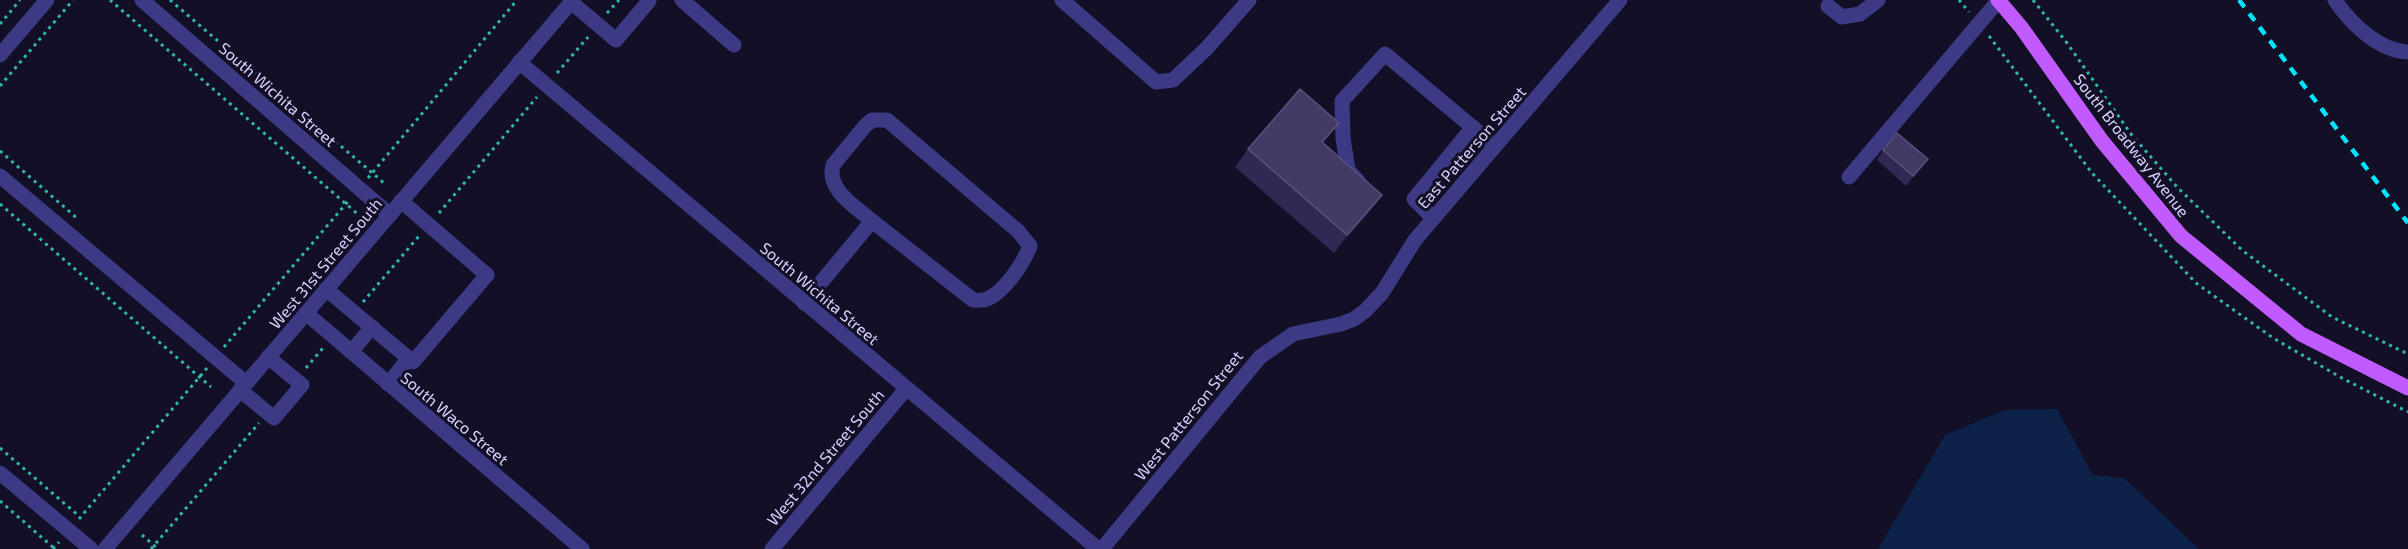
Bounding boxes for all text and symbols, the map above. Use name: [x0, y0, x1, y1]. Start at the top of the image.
street label: South Wichita Street: [216, 38, 340, 150]
street label: South Broadway Avenue: [2070, 70, 2194, 220]
street label: East Patterson Street: [1413, 82, 1529, 212]
street label: West 31st Street South: [265, 194, 385, 332]
street label: South Wichita Street: [757, 238, 883, 348]
street label: West Patterson Street: [1130, 346, 1246, 484]
street label: South Waco Street: [397, 367, 513, 469]
street label: West 32nd Street South: [763, 385, 887, 529]

